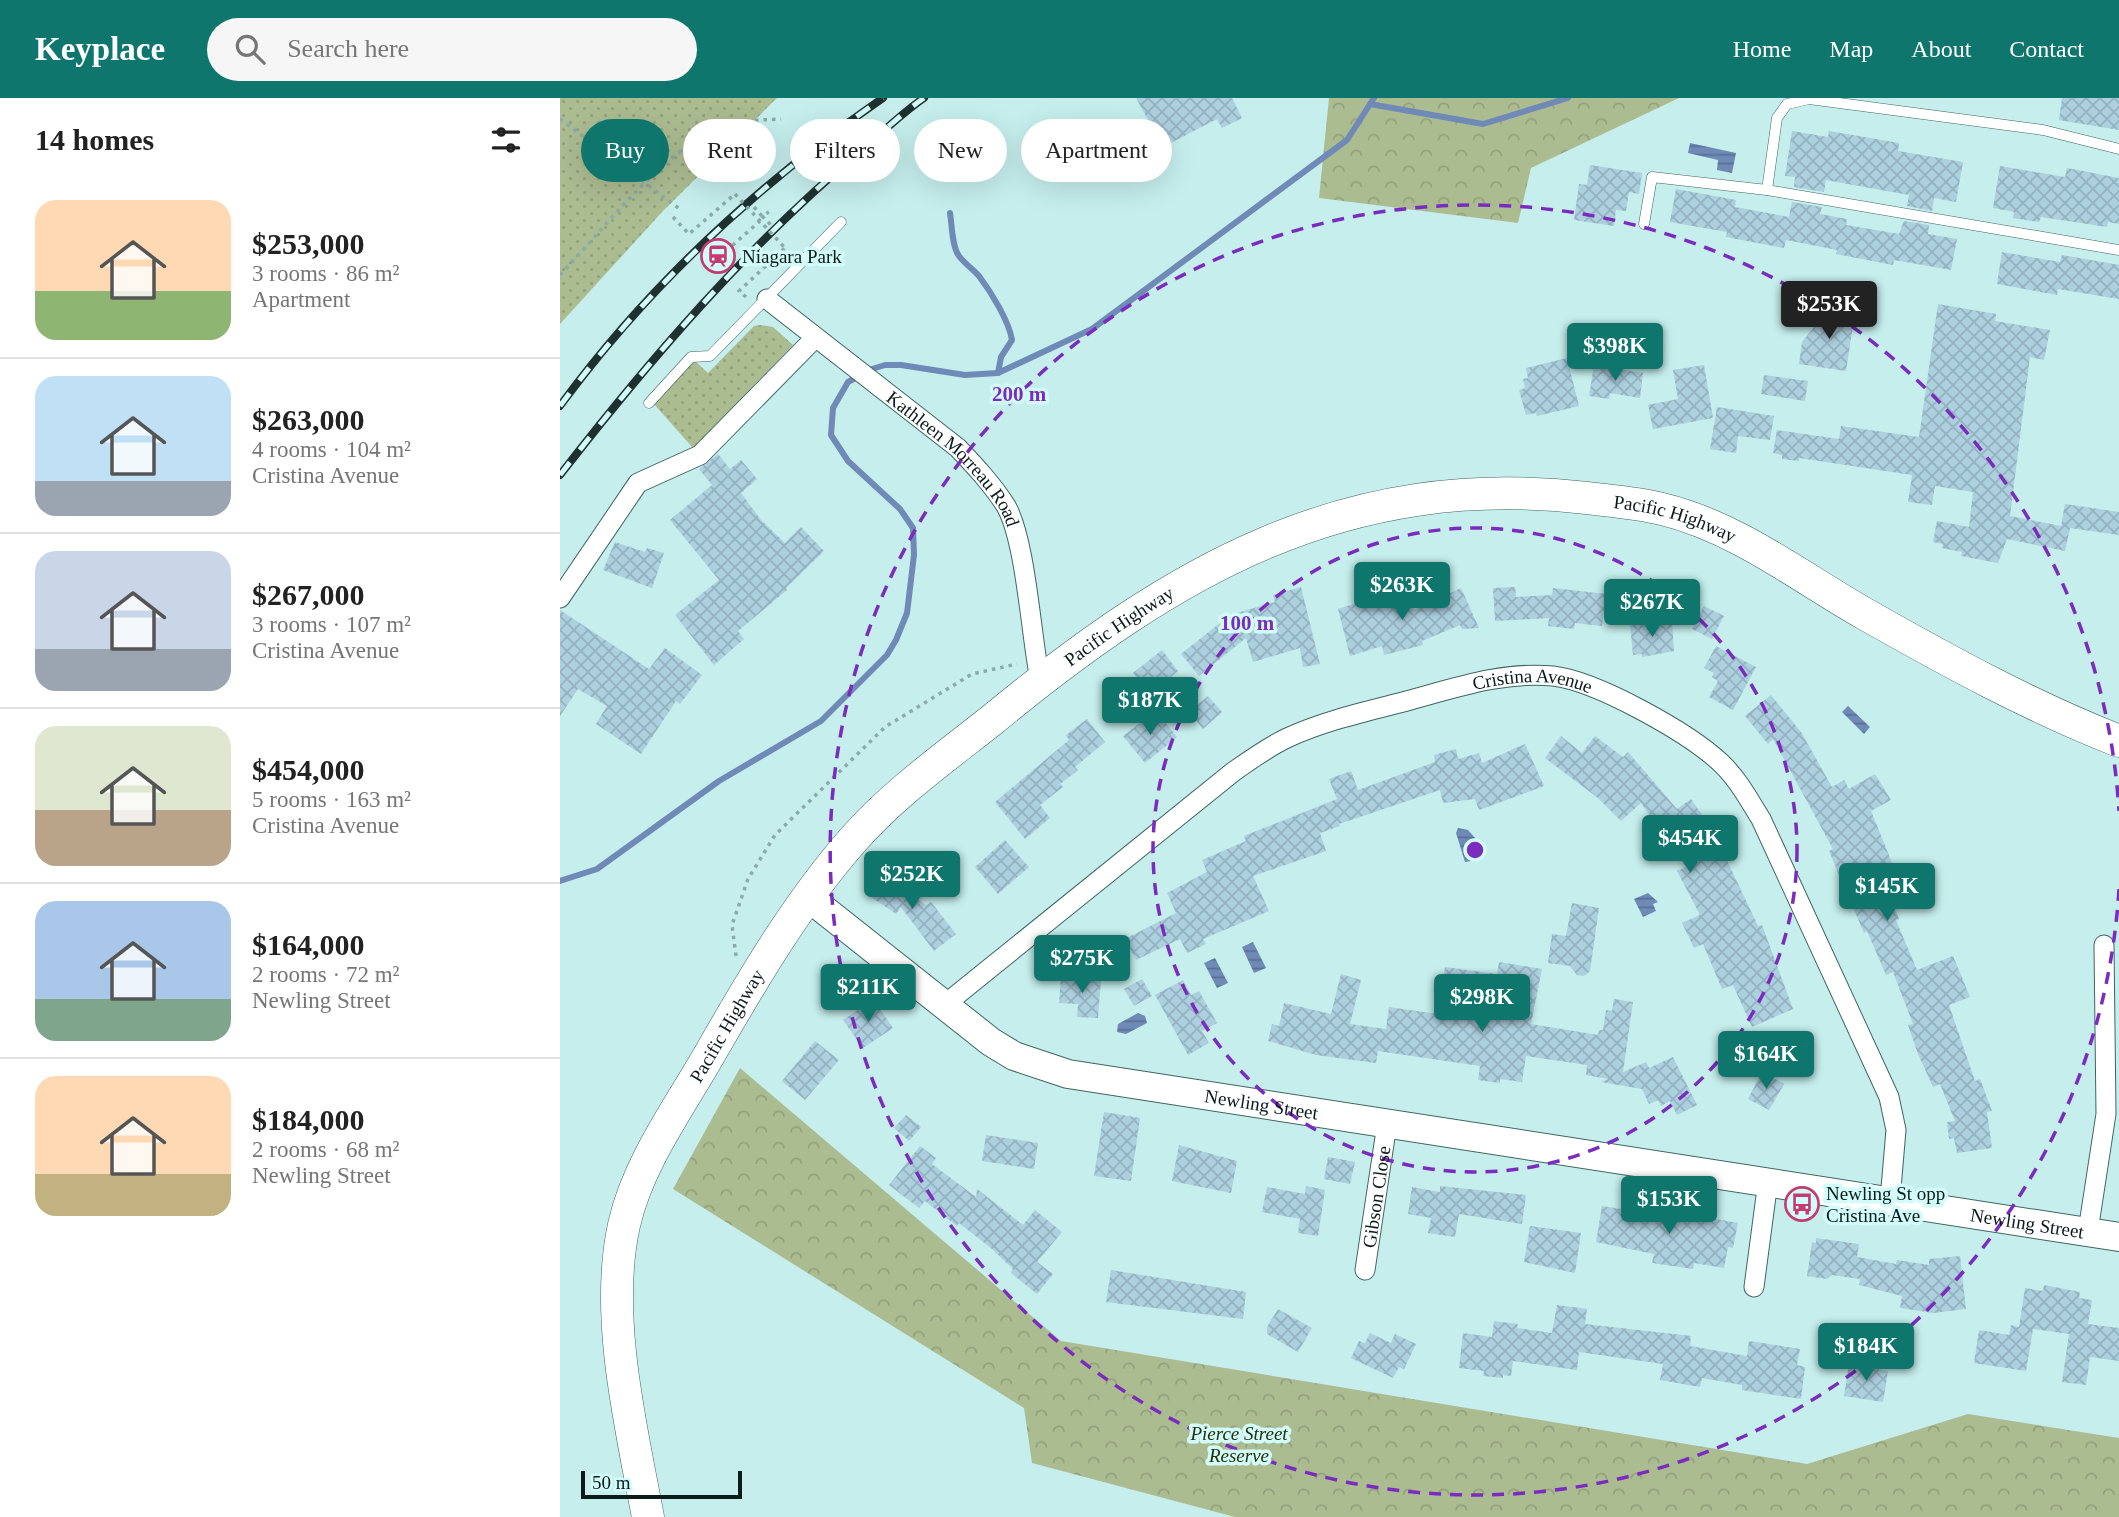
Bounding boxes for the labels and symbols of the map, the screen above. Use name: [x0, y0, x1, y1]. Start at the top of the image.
station icon: Niagara Park: [699, 237, 737, 275]
place label: Niagara Park: [742, 246, 842, 267]
pin: $253K: [1780, 282, 1878, 341]
pin: $398K: [1566, 324, 1664, 383]
text: 200 m: [992, 382, 1047, 406]
street label: Kathleen Morreau Road: [883, 386, 1024, 529]
street label: Pacific Highway: [1613, 491, 1740, 546]
pin: $263K: [1353, 562, 1451, 622]
pin: $267K: [1603, 580, 1701, 639]
street label: Pacific Highway: [1060, 581, 1177, 670]
text: 100 m: [1220, 611, 1275, 635]
street label: Cristina Avenue: [1470, 665, 1595, 697]
pin: $187K: [1101, 678, 1199, 737]
pin: $454K: [1641, 816, 1739, 875]
centre of rings: [1463, 838, 1487, 862]
pin: $252K: [863, 852, 961, 911]
pin: $145K: [1838, 864, 1936, 923]
pin: $275K: [1033, 936, 1131, 995]
pin: $211K: [819, 964, 917, 1024]
street label: Pacific Highway: [685, 965, 768, 1086]
pin: $298K: [1433, 974, 1531, 1034]
pin: $164K: [1717, 1032, 1815, 1091]
street label: Newling Street: [1203, 1085, 1320, 1123]
street label: Gibson Close: [1358, 1144, 1394, 1249]
pin: $153K: [1620, 1176, 1718, 1236]
place label: Newling St opp Cristina Ave: [1826, 1183, 1945, 1226]
bus stop icon: Newling St opp Cristina Ave: [1783, 1185, 1821, 1223]
street label: Newling Street: [1969, 1204, 2086, 1242]
pin: $184K: [1817, 1324, 1915, 1383]
park label: Pierce Street Reserve: [1189, 1423, 1288, 1466]
scale bar: [581, 1468, 742, 1500]

